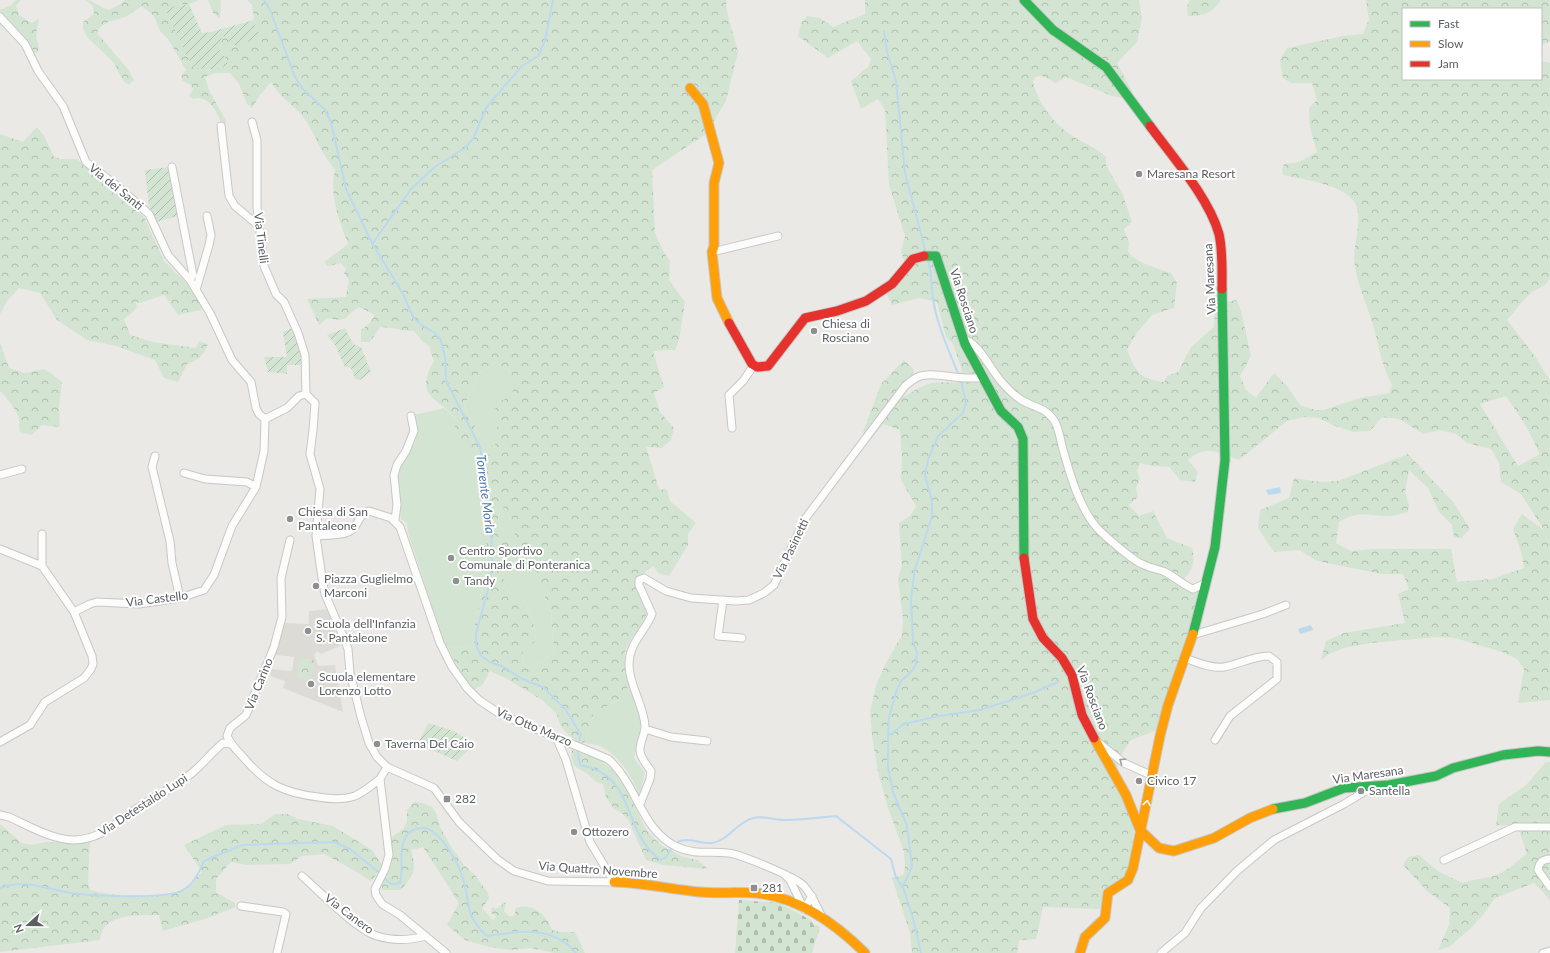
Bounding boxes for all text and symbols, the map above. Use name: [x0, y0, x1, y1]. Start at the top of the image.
legend: [1402, 8, 1542, 80]
text: Fast: [1438, 16, 1460, 31]
text: Slow: [1438, 36, 1464, 51]
text: Jam: [1438, 56, 1459, 71]
street label: Via dei Santi: [86, 160, 146, 213]
place label: Maresana Resort: [1147, 166, 1236, 181]
marker: Maresana Resort: [1134, 169, 1144, 179]
street label: Via Tinelli: [251, 212, 272, 264]
street label: Via Maresana: [1200, 243, 1219, 315]
street label: Via Rosciano: [947, 267, 982, 335]
place label: Chiesa di Rosciano: [822, 316, 870, 345]
marker: Chiesa di Rosciano: [809, 326, 819, 336]
water label: Torrente Morla: [473, 454, 499, 535]
place label: Chiesa di San Pantaleone: [298, 504, 368, 533]
marker: Chiesa di San Pantaleone: [285, 514, 295, 524]
street label: Via Pasinetti: [770, 516, 812, 581]
place label: Centro Sportivo Comunale di Ponteranica: [459, 543, 590, 572]
marker: Centro Sportivo Comunale di Ponteranica: [446, 553, 456, 563]
place label: Piazza Guglielmo Marconi: [324, 571, 413, 600]
place label: Tandy: [464, 573, 496, 588]
marker: Tandy: [451, 576, 461, 586]
marker: Piazza Guglielmo Marconi: [311, 581, 321, 591]
street label: Via Castello: [125, 587, 189, 610]
place label: Scuola dell'Infanzia S. Pantaleone: [316, 616, 416, 645]
marker: Scuola dell'Infanzia S. Pantaleone: [303, 626, 313, 636]
street label: Via Carino: [241, 655, 276, 712]
street label: Via Rosciano: [1073, 664, 1112, 732]
place label: Scuola elementare Lorenzo Lotto: [319, 669, 416, 698]
marker: Scuola elementare Lorenzo Lotto: [306, 679, 316, 689]
street label: Via Otto Marzo: [494, 704, 575, 749]
place label: Taverna Del Caio: [385, 736, 474, 751]
marker: Taverna Del Caio: [372, 739, 382, 749]
one-way arrow: [1119, 758, 1126, 766]
street label: Via Maresana: [1332, 762, 1404, 787]
street label: Via Detestaldo Lupi: [95, 770, 190, 839]
place label: Civico 17: [1147, 773, 1196, 788]
marker: Civico 17: [1134, 776, 1144, 786]
place label: Santella: [1369, 783, 1410, 798]
marker: Santella: [1356, 786, 1366, 796]
place label: 282: [455, 791, 476, 806]
marker: 282: [442, 794, 452, 804]
one-way arrow: [1142, 800, 1151, 806]
place label: Ottozero: [582, 824, 629, 839]
marker: Ottozero: [569, 827, 579, 837]
street label: Via Quattro Novembre: [538, 858, 658, 881]
place label: 281: [762, 880, 783, 895]
marker: 281: [749, 883, 759, 893]
street label: Via Canero: [322, 890, 377, 937]
north arrow: [8, 905, 48, 945]
text: N: [11, 922, 26, 935]

